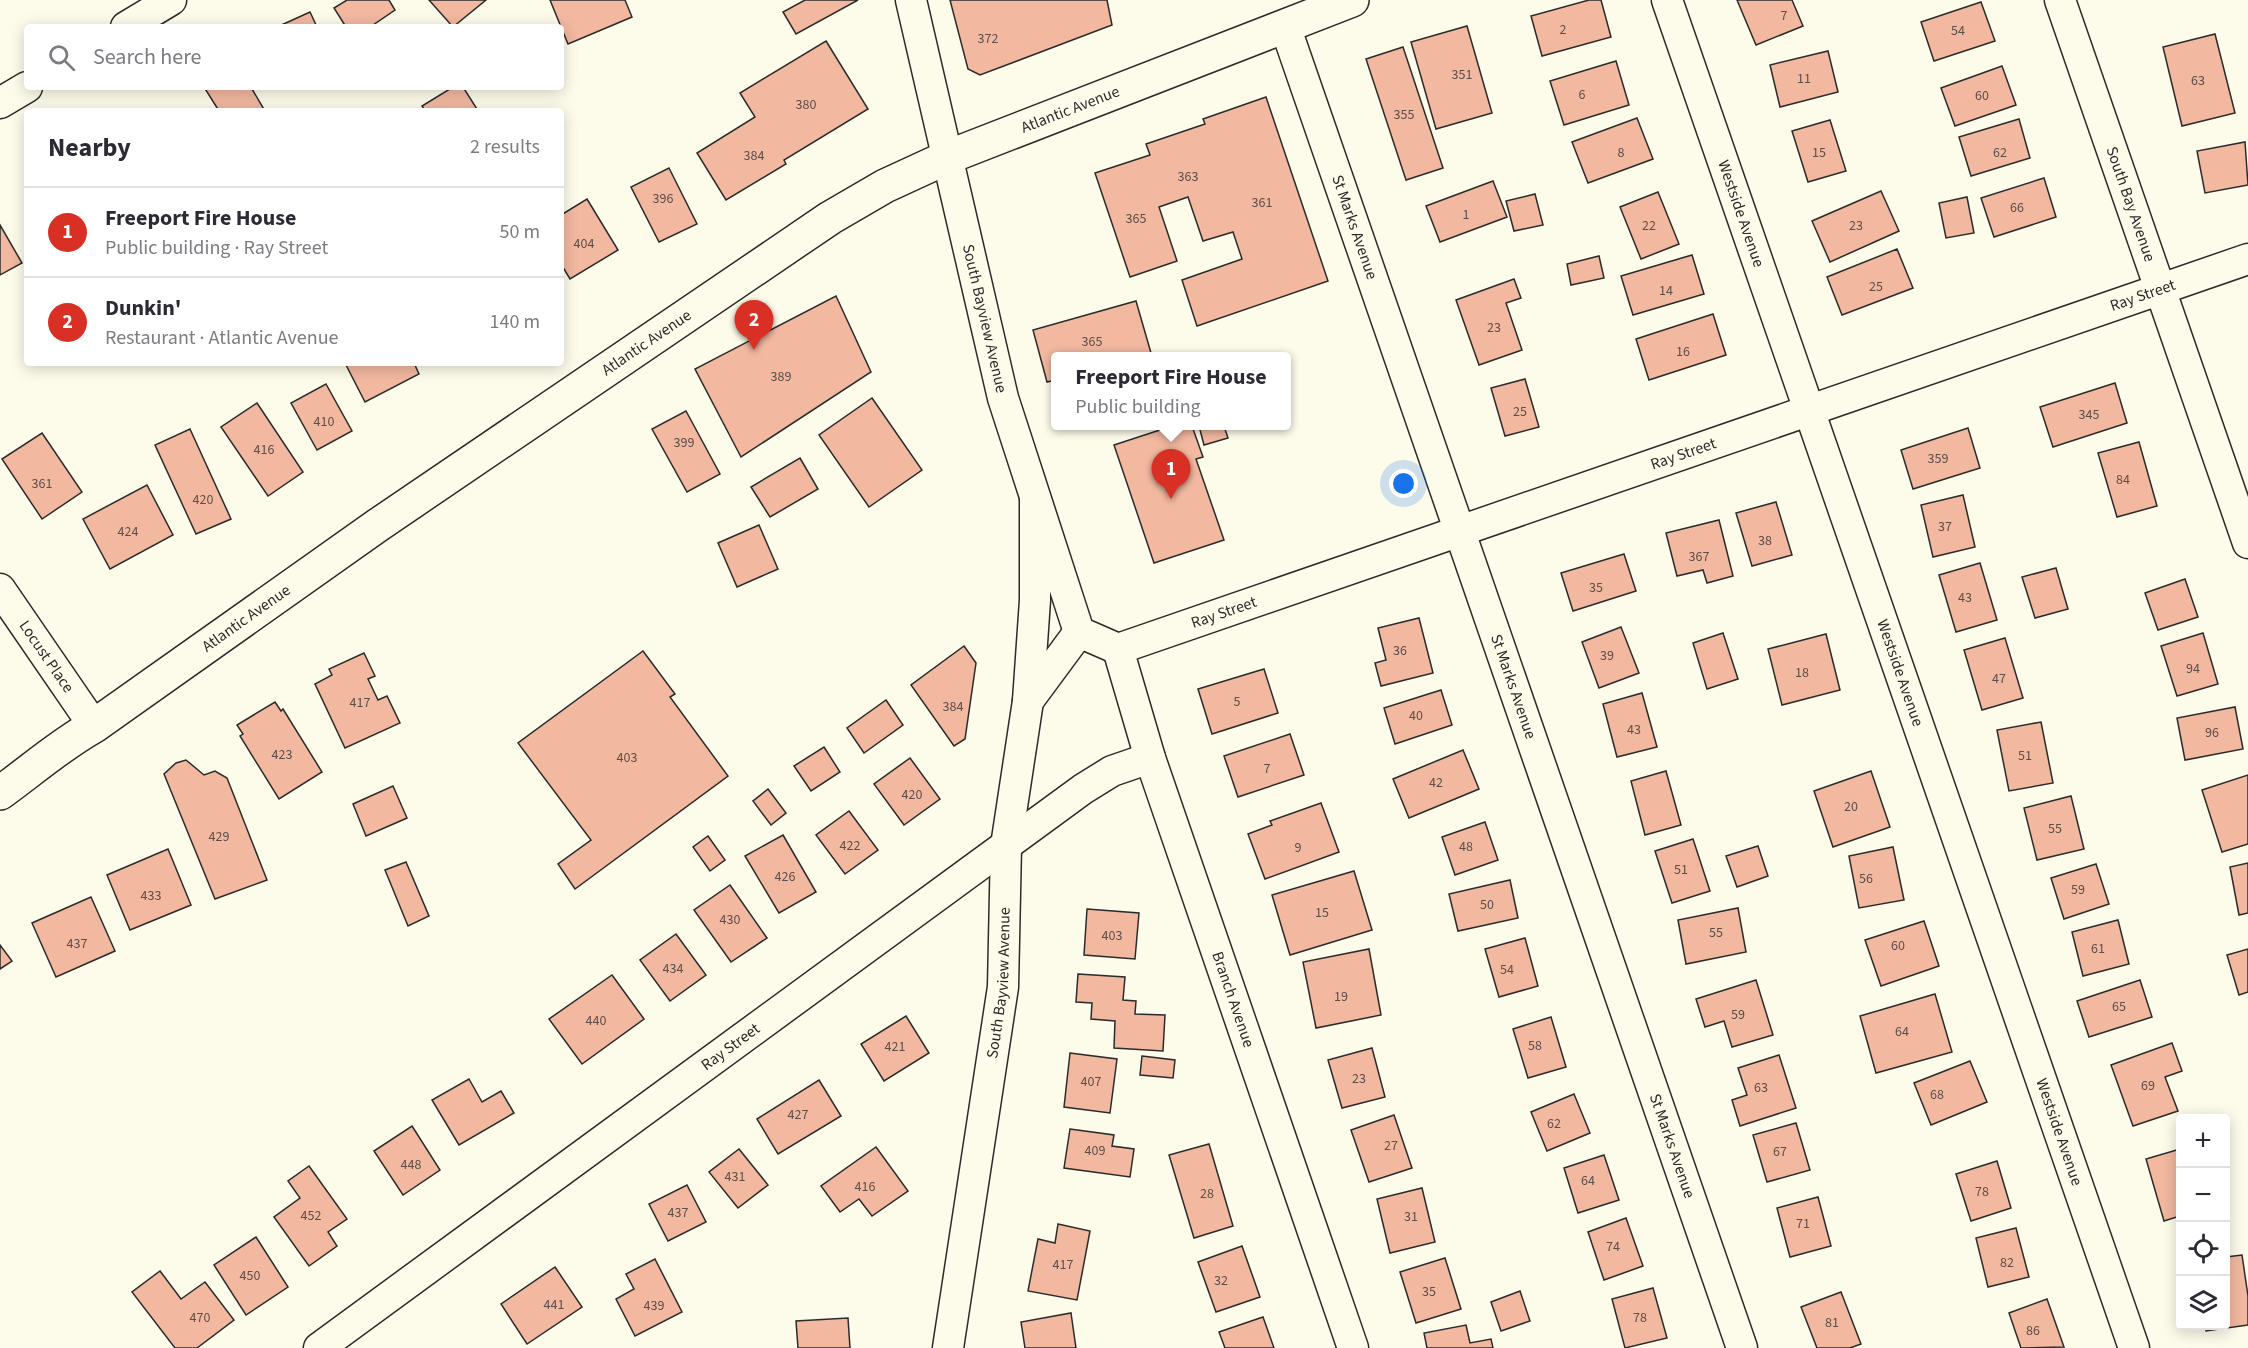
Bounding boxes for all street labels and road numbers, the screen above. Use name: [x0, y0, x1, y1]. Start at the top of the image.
street label: Atlantic Avenue: [1018, 80, 1123, 139]
street label: South Bay Avenue: [2101, 143, 2161, 265]
street label: Westside Avenue: [1712, 157, 1770, 270]
street label: St Marks Avenue: [1326, 172, 1383, 283]
street label: South Bayview Avenue: [957, 242, 1012, 395]
street label: Ray Street: [2107, 274, 2179, 317]
street label: Atlantic Avenue: [597, 304, 696, 381]
street label: Ray Street: [1648, 432, 1720, 475]
street label: Atlantic Avenue: [197, 579, 295, 657]
street label: Ray Street: [1188, 591, 1260, 634]
street label: Locust Place: [14, 616, 79, 697]
street label: Westside Avenue: [1871, 616, 1929, 729]
street label: St Marks Avenue: [1485, 631, 1542, 742]
street label: South Bayview Avenue: [981, 907, 1016, 1060]
street label: Branch Avenue: [1206, 949, 1260, 1050]
street label: Ray Street: [697, 1018, 765, 1076]
street label: Westside Avenue: [2030, 1075, 2088, 1189]
street label: St Marks Avenue: [1644, 1091, 1700, 1201]

